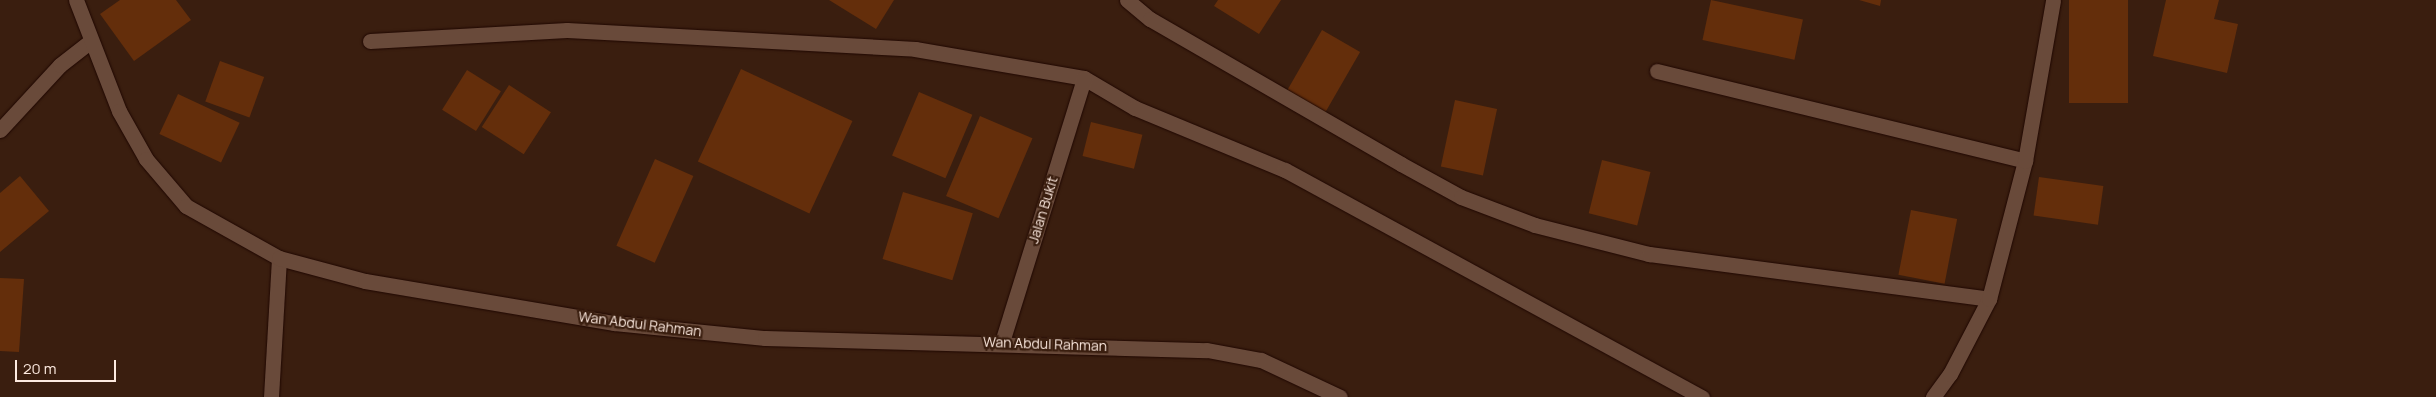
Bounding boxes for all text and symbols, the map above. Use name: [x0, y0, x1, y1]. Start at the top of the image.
street label: Jalan Bukit: [1025, 174, 1061, 246]
street label: Wan Abdul Rahman: [577, 308, 703, 340]
street label: Wan Abdul Rahman: [983, 333, 1107, 355]
scale bar: [18, 350, 119, 382]
text: 20 m: [23, 358, 56, 379]

